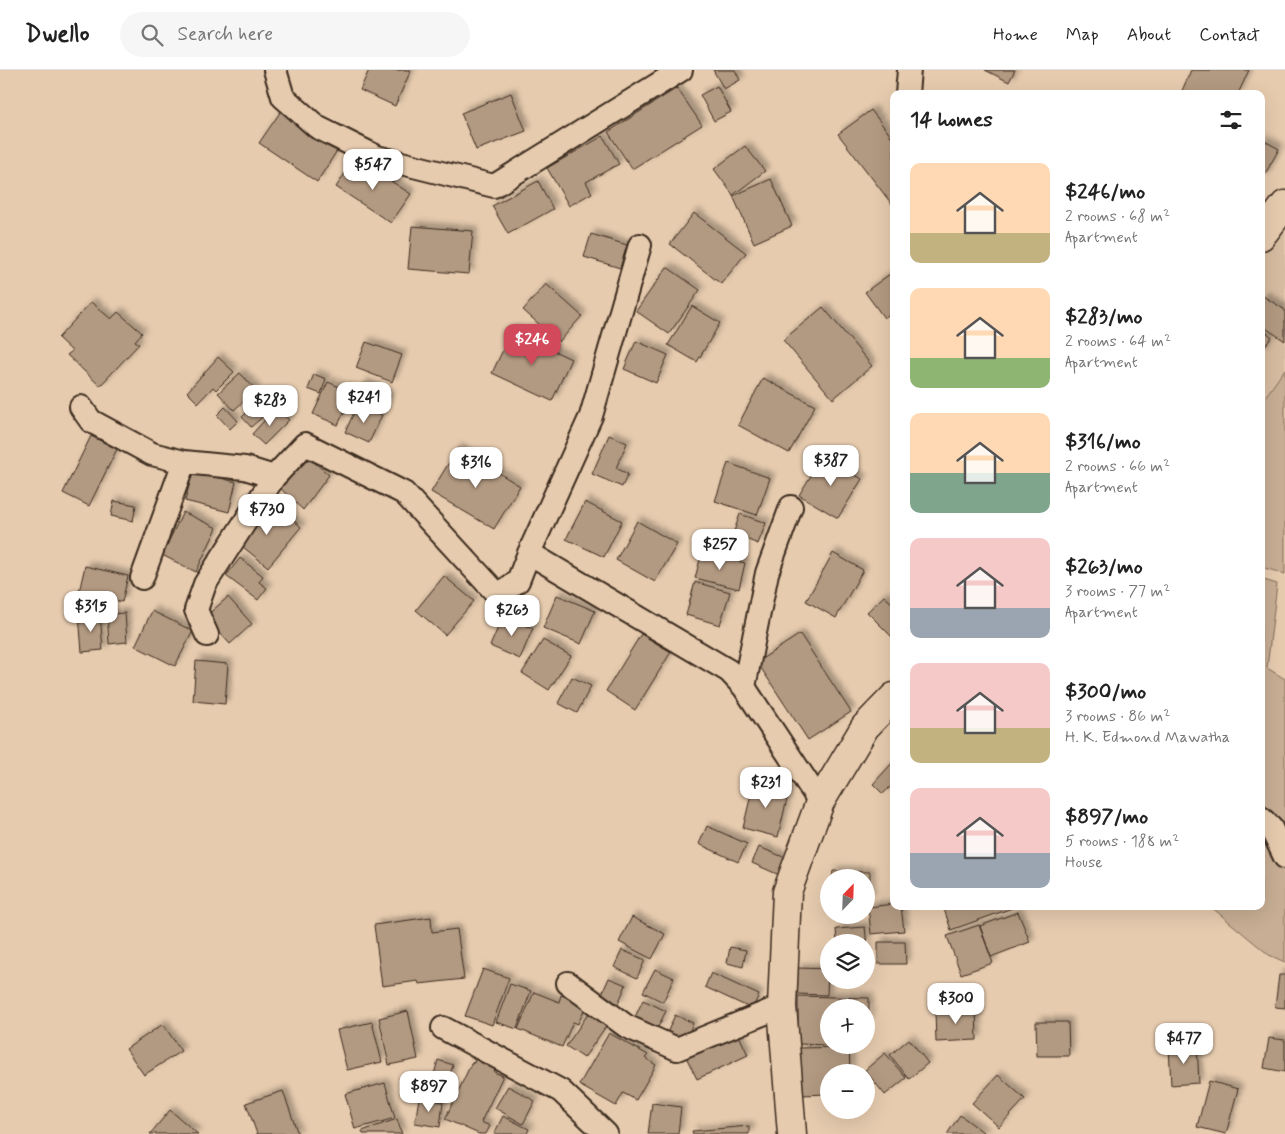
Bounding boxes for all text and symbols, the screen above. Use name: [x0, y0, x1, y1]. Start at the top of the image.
search box: [120, 12, 470, 57]
text: Dwello: [25, 19, 90, 50]
icon: search: [138, 21, 166, 49]
text: Search here: [178, 22, 273, 47]
text: Home: [993, 23, 1038, 47]
text: Map: [1066, 23, 1099, 47]
text: About: [1127, 23, 1171, 47]
text: Contact: [1199, 23, 1260, 47]
text: 14 homes: [910, 106, 993, 134]
icon: filters: [1217, 106, 1245, 134]
pin: $547: [343, 148, 403, 191]
text: $547: [354, 154, 392, 175]
text: $246/mo: [1065, 178, 1145, 206]
icon: home: [950, 183, 1010, 243]
text: 2 rooms · 68 m²: [1065, 206, 1170, 227]
text: Apartment: [1065, 227, 1138, 248]
text: $283/mo: [1065, 303, 1143, 331]
icon: home: [950, 308, 1010, 368]
pin: $246: [502, 324, 562, 366]
text: $246: [515, 329, 549, 350]
text: 2 rooms · 64 m²: [1065, 331, 1171, 352]
text: Apartment: [1065, 352, 1138, 373]
pin: $241: [334, 382, 394, 424]
pin: $283: [240, 384, 300, 427]
text: $241: [347, 387, 381, 408]
text: $283: [254, 390, 286, 411]
text: $316/mo: [1065, 428, 1141, 456]
icon: home: [950, 433, 1010, 493]
pin: $387: [801, 444, 861, 487]
pin: $316: [446, 446, 506, 489]
text: $387: [814, 450, 848, 471]
text: $316: [460, 452, 492, 473]
text: 2 rooms · 66 m²: [1065, 456, 1170, 477]
text: Apartment: [1065, 477, 1138, 498]
pin: $730: [237, 494, 297, 536]
text: $730: [249, 499, 285, 520]
pin: $257: [690, 528, 750, 571]
text: $257: [703, 534, 737, 555]
text: $263/mo: [1065, 553, 1143, 581]
icon: home: [950, 558, 1010, 618]
text: 3 rooms · 77 m²: [1065, 581, 1170, 602]
pin: $315: [61, 590, 121, 633]
pin: $263: [482, 594, 542, 637]
text: $315: [75, 596, 107, 617]
text: $263: [496, 600, 528, 621]
text: Apartment: [1065, 602, 1138, 623]
text: $300/mo: [1065, 678, 1146, 706]
icon: home: [950, 683, 1010, 743]
text: 3 rooms · 86 m²: [1065, 706, 1170, 727]
text: H. K. Edmond Mawatha: [1065, 727, 1230, 748]
pin: $231: [736, 766, 796, 809]
text: $231: [751, 772, 781, 793]
text: $897/mo: [1065, 803, 1148, 831]
icon: home: [950, 808, 1010, 868]
text: 5 rooms · 188 m²: [1065, 831, 1179, 852]
text: House: [1065, 852, 1103, 873]
north arrow: [820, 869, 875, 924]
map controls: [820, 869, 875, 1119]
button: layers: [820, 934, 875, 989]
pin: $300: [926, 982, 986, 1025]
text: $300: [938, 988, 974, 1009]
button: +: [820, 999, 875, 1054]
pin: $477: [1154, 1022, 1214, 1065]
text: $477: [1166, 1028, 1202, 1049]
button: −: [820, 1064, 875, 1119]
pin: $897: [399, 1070, 459, 1113]
text: $897: [411, 1076, 447, 1097]

